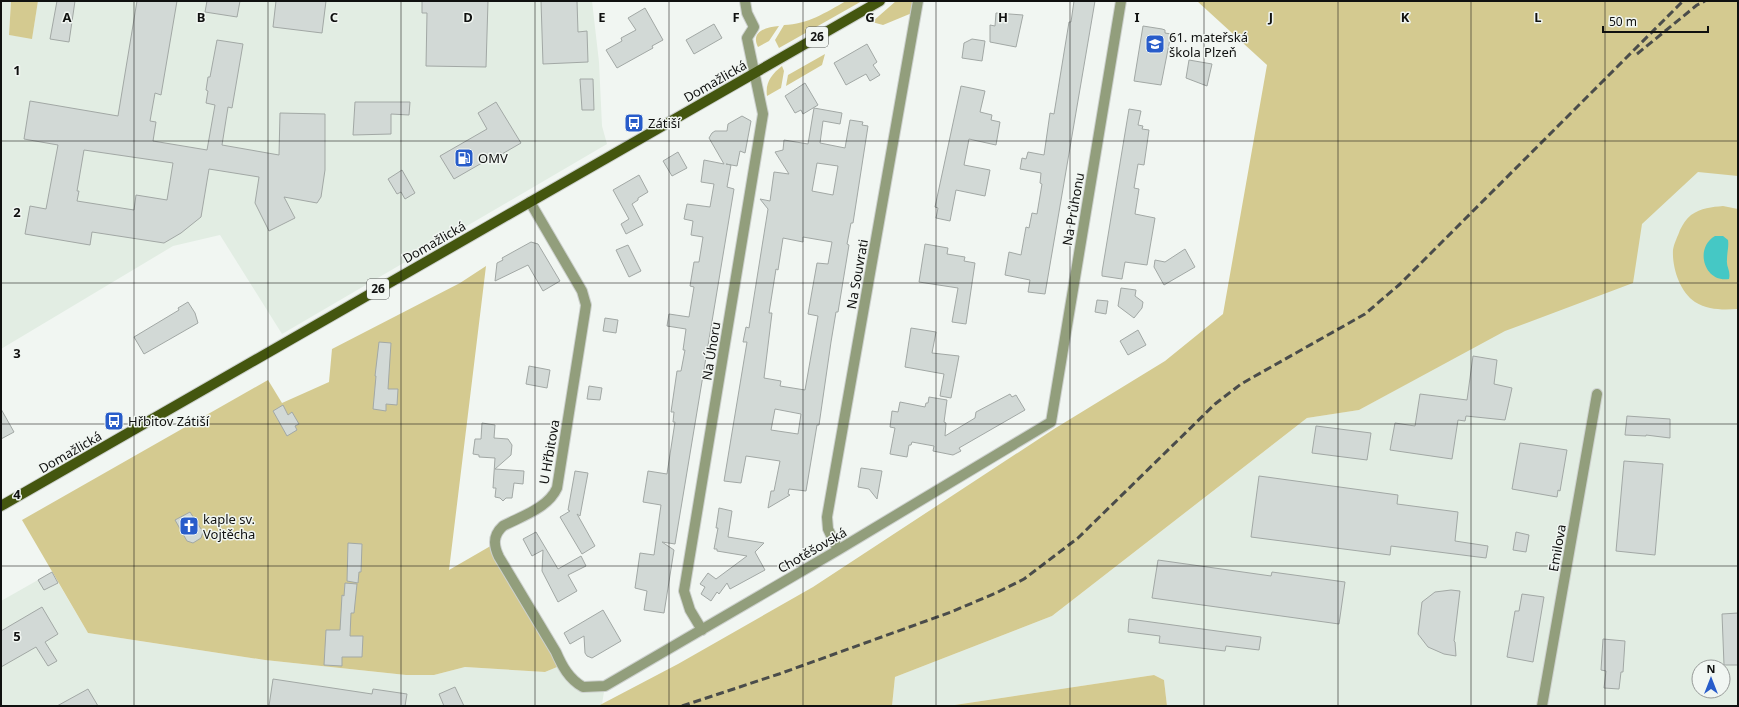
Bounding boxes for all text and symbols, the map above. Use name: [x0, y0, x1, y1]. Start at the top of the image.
text: A: [63, 8, 72, 26]
text: B: [197, 8, 205, 26]
text: C: [330, 8, 338, 26]
text: D: [463, 8, 473, 26]
text: E: [598, 8, 606, 26]
text: F: [732, 8, 740, 26]
text: G: [865, 8, 875, 26]
text: H: [998, 8, 1008, 26]
text: I: [1134, 8, 1140, 26]
text: J: [1268, 8, 1273, 26]
text: K: [1401, 8, 1410, 26]
text: L: [1534, 8, 1542, 26]
scale bar: [1603, 8, 1708, 34]
text: 50 m: [1609, 13, 1637, 30]
road number: 26: [806, 27, 828, 47]
place label: 61. mateřská škola Plzeň: [1169, 28, 1248, 61]
school or university icon: 61. mateřská škola Plzeň: [1144, 33, 1166, 55]
street label: Domažlická: [680, 56, 750, 106]
text: 1: [13, 61, 21, 79]
bus stop icon: Zátiší: [623, 112, 645, 134]
place label: Zátiší: [648, 114, 681, 132]
fuel station icon: OMV: [453, 147, 475, 169]
place label: OMV: [478, 149, 508, 167]
street label: Na Průhonu: [1058, 171, 1088, 247]
text: 2: [13, 203, 21, 221]
street label: Domažlická: [399, 217, 469, 267]
street label: Na Souvrati: [842, 238, 872, 310]
road number: 26: [367, 279, 389, 299]
street label: Na Úhoru: [697, 320, 725, 382]
text: 3: [13, 344, 21, 362]
bus stop icon: Hřbitov Zátiší: [103, 410, 125, 432]
place label: Hřbitov Zátiší: [128, 412, 210, 430]
street label: U Hřbitova: [534, 418, 564, 486]
street label: Domažlická: [35, 427, 105, 477]
text: 4: [13, 485, 21, 503]
place label: kaple sv. Vojtěcha: [203, 510, 255, 543]
church icon: kaple sv. Vojtěcha: [178, 515, 200, 537]
street label: Chotěšovská: [774, 523, 850, 577]
street label: Emilova: [1544, 523, 1570, 573]
text: 5: [13, 627, 21, 645]
north arrow: [1691, 659, 1731, 699]
text: N: [1707, 661, 1715, 676]

